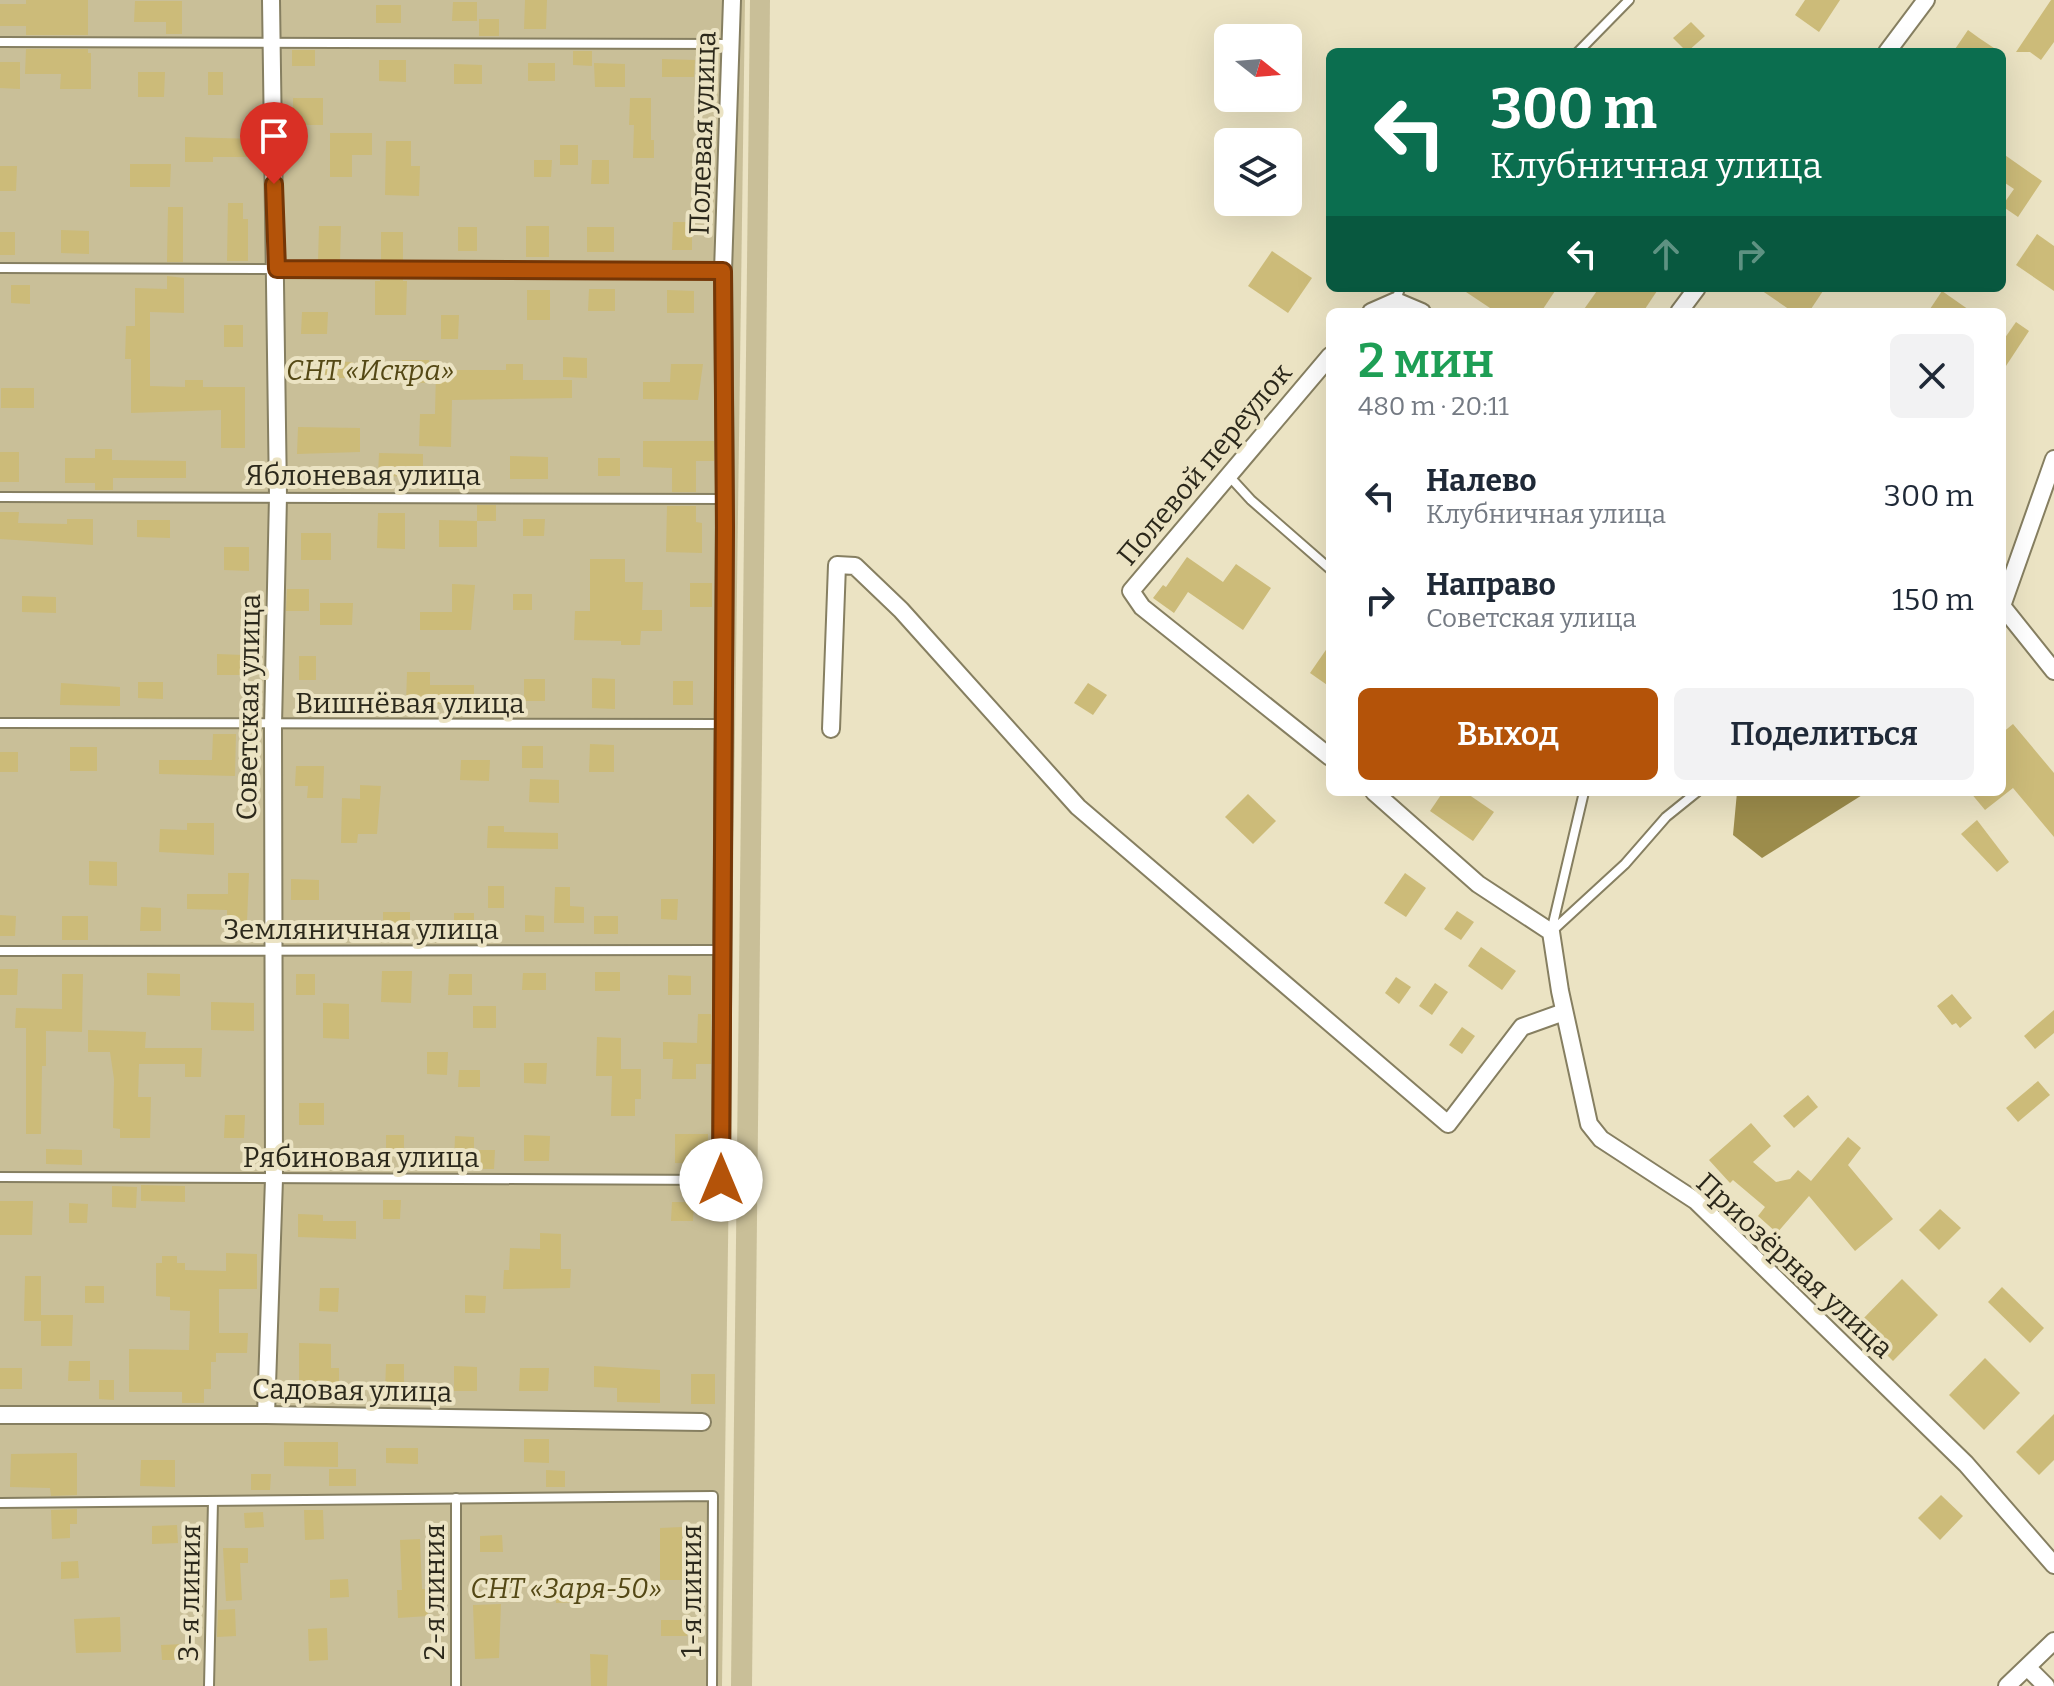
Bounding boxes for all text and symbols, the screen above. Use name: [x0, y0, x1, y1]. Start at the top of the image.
north arrow: [1214, 24, 1302, 112]
map controls: [1214, 24, 1302, 216]
street label: Полевая улица: [682, 31, 723, 235]
text: 300 m: [1490, 76, 1657, 143]
icon: left: [1358, 80, 1462, 184]
pin: [240, 102, 308, 184]
icon: arrive: [252, 114, 296, 158]
button: layers: [1214, 128, 1302, 216]
text: Клубничная улица: [1490, 144, 1822, 188]
icon: left: [1560, 232, 1604, 276]
icon: ahead: [1644, 232, 1688, 276]
icon: right: [1728, 232, 1772, 276]
text: 2 мин: [1358, 332, 1494, 390]
button: close: [1890, 334, 1974, 418]
park label: СНТ «Искра»: [286, 354, 454, 387]
street label: Полевой переулок: [1110, 356, 1299, 572]
text: 480 m · 20:11: [1358, 391, 1509, 422]
street label: Яблоневая улица: [245, 459, 481, 492]
text: Налево: [1426, 463, 1537, 499]
icon: left: [1358, 474, 1402, 518]
text: 300 m: [1884, 478, 1974, 514]
text: Клубничная улица: [1426, 499, 1666, 530]
text: Направо: [1426, 567, 1556, 603]
icon: right: [1358, 578, 1402, 622]
text: 150 m: [1892, 582, 1974, 618]
street label: Советская улица: [230, 593, 267, 821]
text: Советская улица: [1426, 603, 1637, 634]
street label: Вишнёвая улица: [295, 687, 525, 720]
button: Выход: [1358, 688, 1658, 780]
button: Поделиться: [1674, 688, 1974, 780]
street label: Земляничная улица: [223, 913, 499, 946]
position arrow: [679, 1138, 763, 1222]
street label: Рябиновая улица: [243, 1141, 479, 1174]
street label: Приозёрная улица: [1690, 1166, 1900, 1365]
street label: Садовая улица: [252, 1372, 452, 1409]
street label: 3-я линия: [172, 1524, 207, 1662]
street label: 2-я линия: [418, 1524, 451, 1660]
street label: 1-я линия: [675, 1525, 708, 1657]
park label: СНТ «Заря-50»: [470, 1572, 662, 1605]

